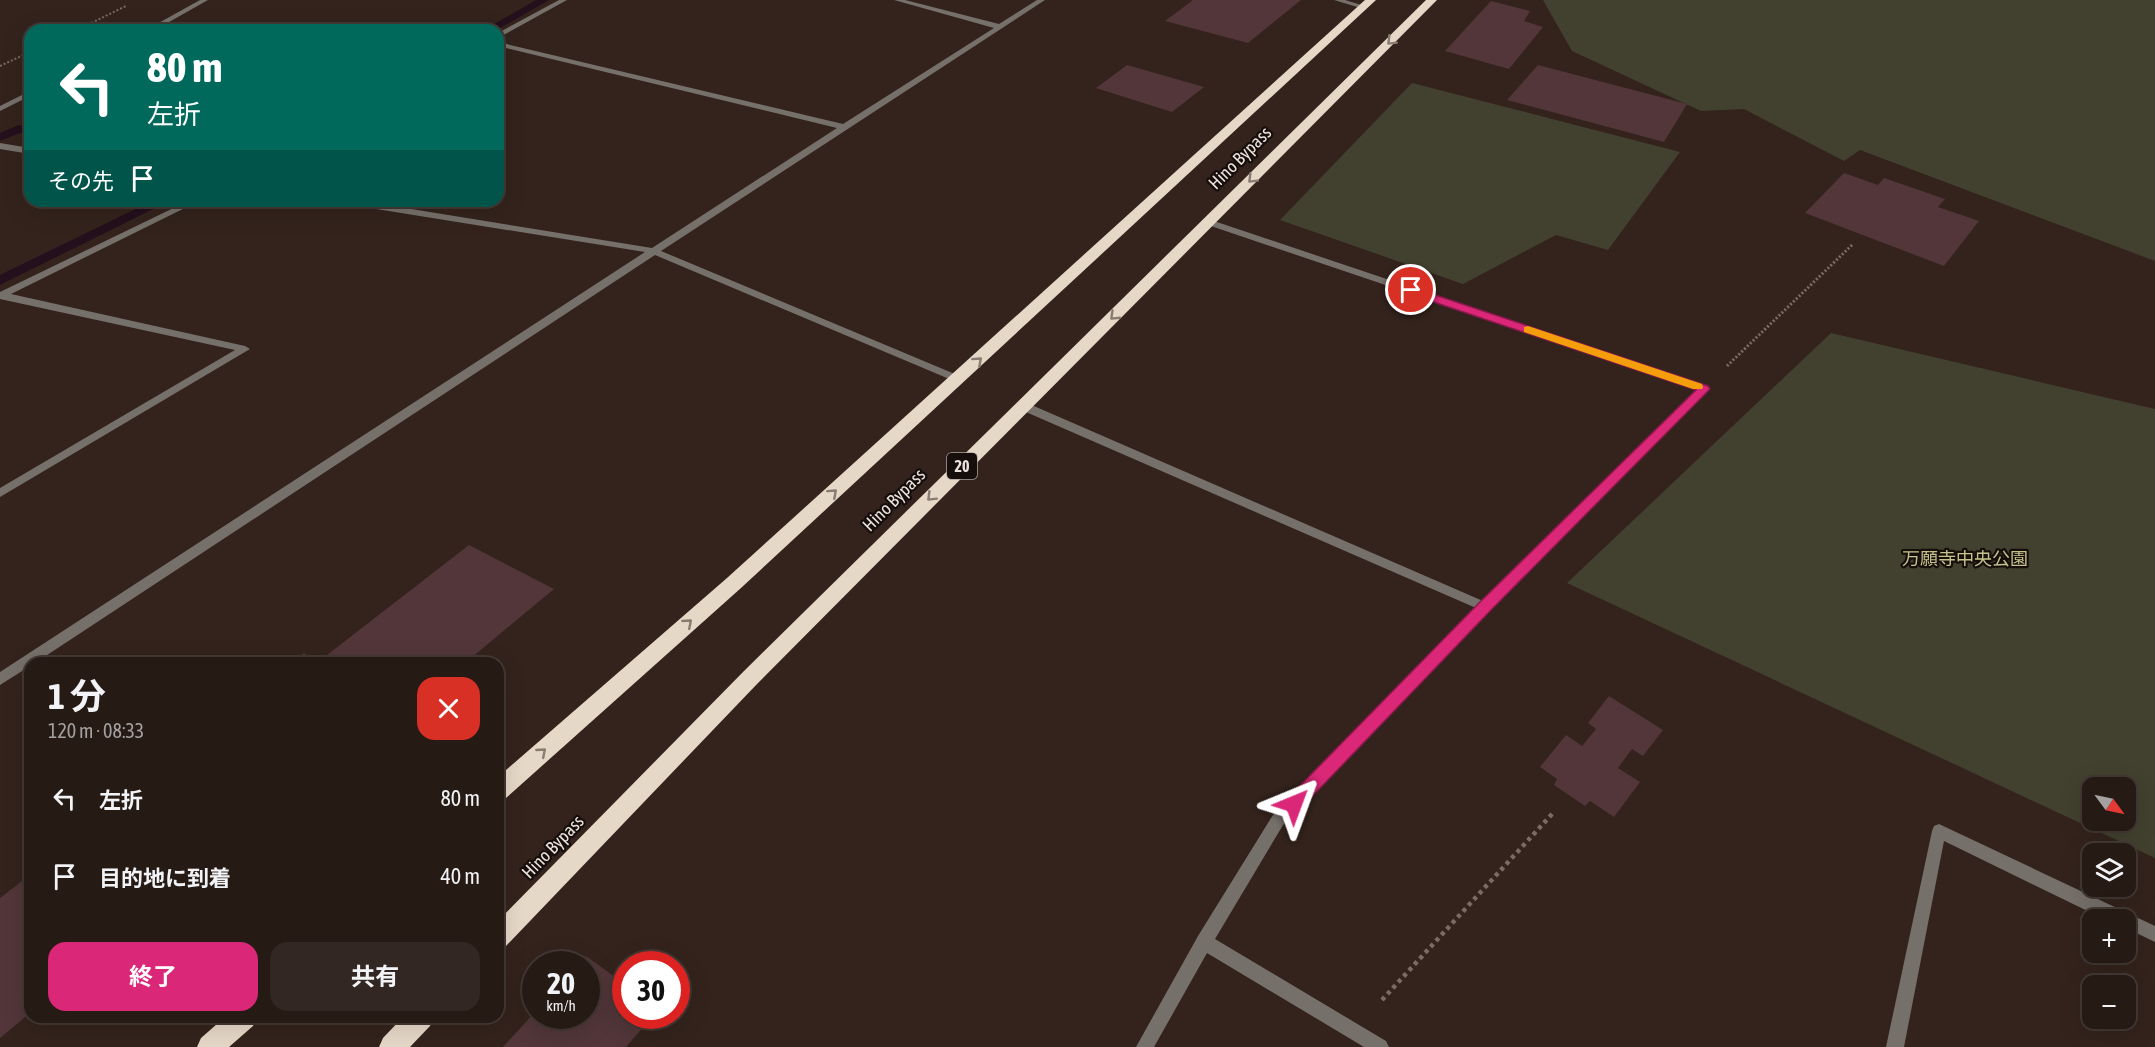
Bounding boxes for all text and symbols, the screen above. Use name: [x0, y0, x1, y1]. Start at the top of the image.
one-way arrow: [1387, 34, 1397, 45]
text: 80 m: [147, 43, 222, 91]
icon: left: [48, 48, 126, 126]
text: 左折: [147, 99, 201, 130]
street label: Hino Bypass: [1204, 122, 1275, 193]
icon: arrive: [126, 162, 159, 195]
text: その先: [48, 168, 114, 194]
one-way arrow: [1249, 171, 1260, 182]
pin: [1385, 264, 1436, 315]
icon: arrive: [1394, 273, 1427, 306]
one-way arrow: [1111, 309, 1122, 320]
one-way arrow: [970, 358, 981, 369]
road number: 20: [947, 453, 977, 479]
street label: Hino Bypass: [858, 464, 929, 535]
one-way arrow: [827, 489, 837, 500]
one-way arrow: [927, 490, 938, 501]
park label: 万願寺中央公園: [1902, 548, 2028, 569]
one-way arrow: [681, 619, 692, 630]
text: 1 分: [48, 675, 106, 717]
button: close: [417, 677, 480, 740]
text: 120 m · 08:33: [48, 719, 144, 742]
one-way arrow: [535, 748, 546, 759]
position arrow: [1262, 772, 1326, 836]
north arrow: [2082, 777, 2136, 831]
map controls: [2082, 777, 2136, 1029]
icon: left: [48, 782, 81, 815]
text: 80 m: [440, 785, 480, 811]
text: 左折: [99, 787, 143, 813]
street label: Hino Bypass: [517, 811, 588, 883]
button: layers: [2082, 843, 2136, 897]
icon: arrive: [48, 860, 81, 893]
text: 40 m: [440, 863, 480, 889]
text: 目的地に到着: [99, 865, 231, 891]
button: +: [2082, 909, 2136, 963]
button: 終了: [48, 942, 258, 1011]
button: 共有: [270, 942, 480, 1011]
speed limit sign: 30: [612, 951, 690, 1029]
text: 20: [547, 966, 575, 1000]
button: −: [2082, 975, 2136, 1029]
text: km/h: [546, 997, 576, 1014]

